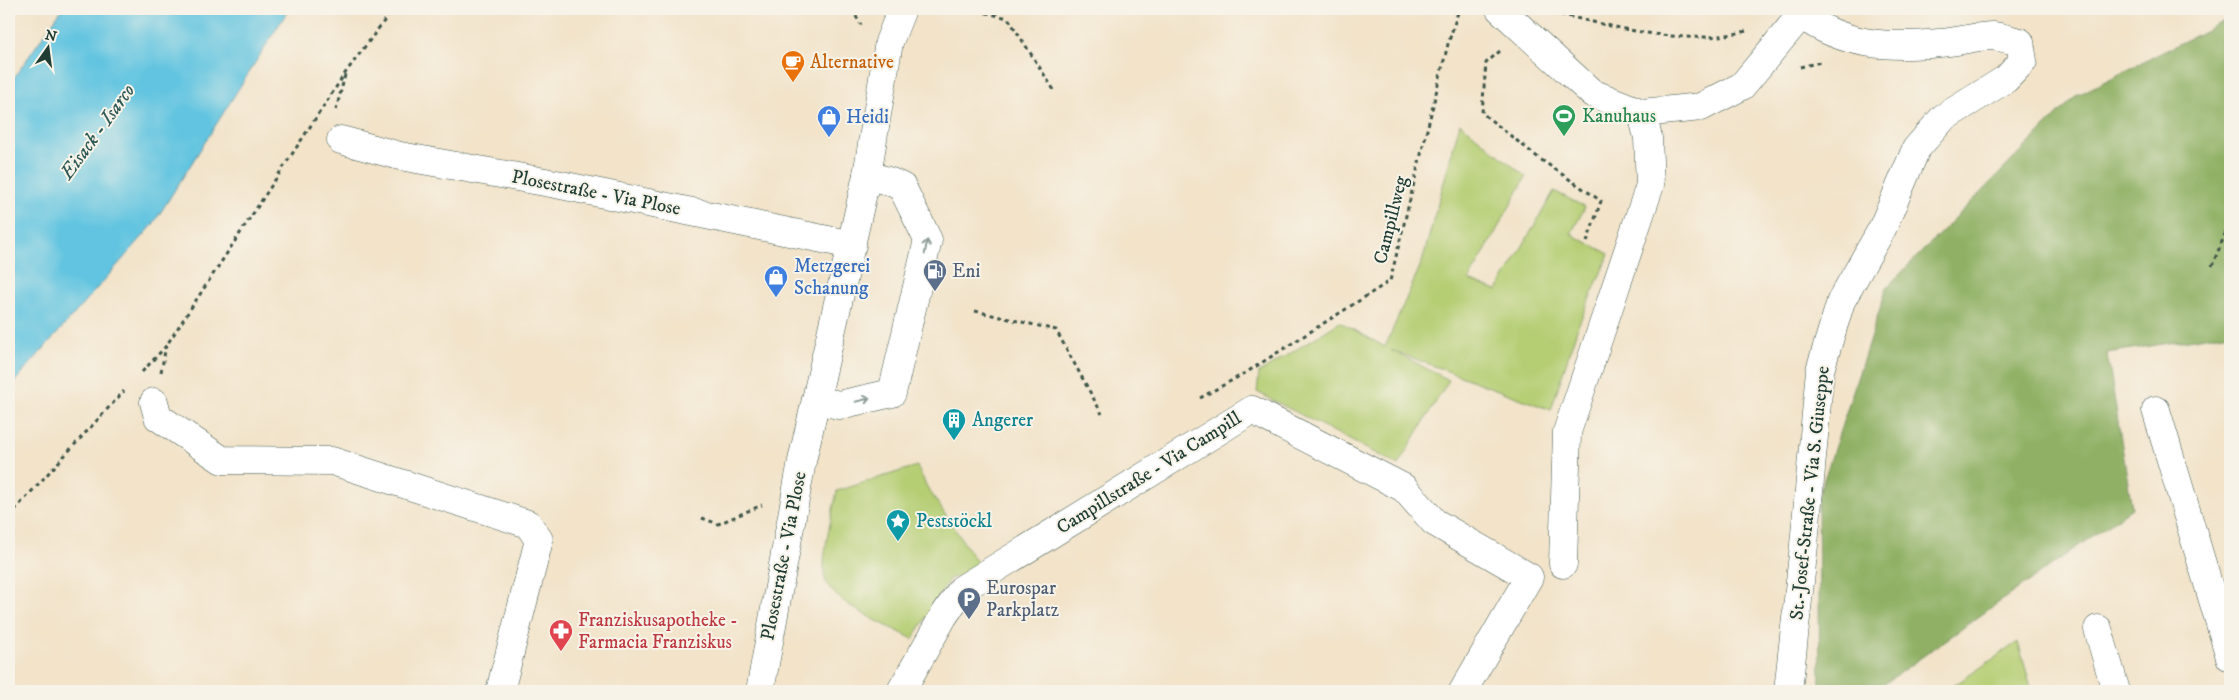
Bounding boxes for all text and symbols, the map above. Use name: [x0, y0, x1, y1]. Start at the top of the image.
north arrow: [22, 22, 72, 72]
text: N: [43, 26, 59, 47]
cafe icon: Alternative: [780, 49, 806, 83]
place label: Alternative: [810, 51, 894, 74]
water label: Eisack - Isarco: [54, 79, 141, 185]
sports icon: Kanuhaus: [1551, 103, 1577, 137]
shop icon: Heidi: [816, 104, 842, 138]
place label: Kanuhaus: [1582, 105, 1656, 128]
place label: Heidi: [846, 106, 889, 129]
street label: Plosestraße - Via Plose: [509, 165, 683, 221]
street label: Campillweg: [1369, 173, 1413, 266]
one-way arrow: [922, 239, 932, 255]
place label: Metzgerei Schanung: [794, 255, 870, 300]
fuel station icon: Eni: [922, 258, 948, 292]
place label: Eni: [952, 260, 980, 283]
shop icon: Metzgerei Schanung: [763, 264, 789, 298]
street label: St.-Josef-Straße - Via S. Giuseppe: [1785, 365, 1835, 621]
one-way arrow: [855, 395, 871, 404]
building icon: Angerer: [941, 407, 967, 441]
street label: Campillstraße - Via Campill: [1052, 407, 1246, 539]
place label: Angerer: [972, 409, 1033, 432]
street label: Plosestraße - Via Plose: [756, 469, 812, 643]
place icon: Peststöckl: [885, 508, 911, 542]
place label: Peststöckl: [916, 510, 992, 533]
place label: Eurospar Parkplatz: [986, 577, 1059, 622]
parking icon: Eurospar Parkplatz: [956, 586, 982, 620]
place label: Franziskusapotheke - Farmacia Franziskus: [578, 609, 738, 654]
pharmacy icon: Franziskusapotheke - Farmacia Franziskus: [548, 618, 574, 652]

